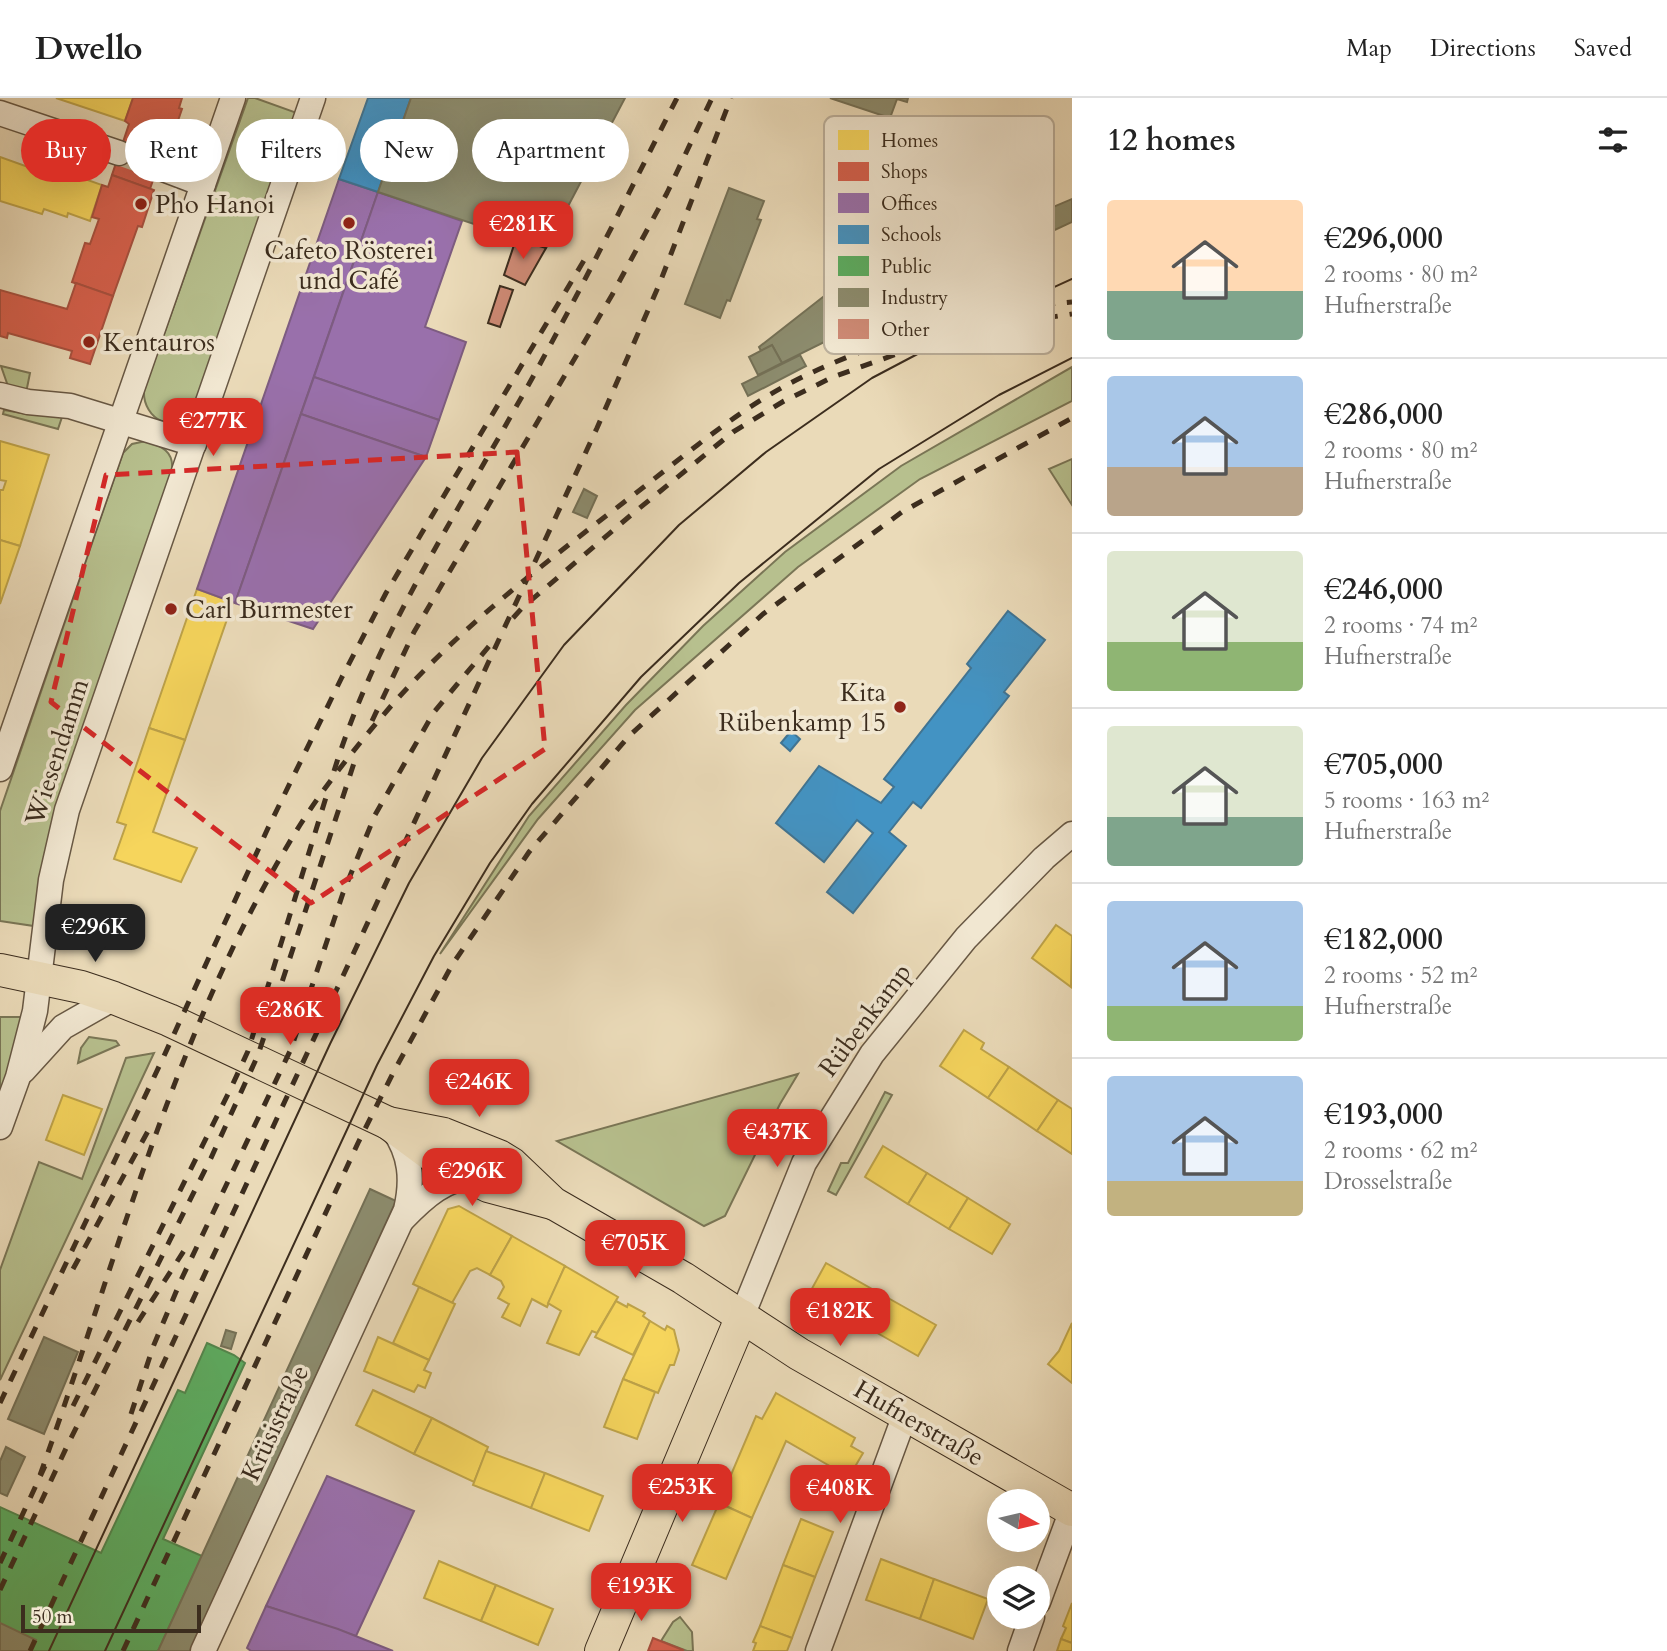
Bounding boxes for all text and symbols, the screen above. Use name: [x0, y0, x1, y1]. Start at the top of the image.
text: Dwello: [35, 26, 143, 71]
text: Map: [1346, 32, 1392, 65]
text: Directions: [1430, 32, 1536, 65]
text: Saved: [1574, 32, 1632, 65]
legend: [824, 116, 1054, 354]
chip: Buy: [21, 119, 111, 182]
chip: Rent: [125, 119, 222, 182]
chip: Filters: [236, 119, 346, 182]
chip: New: [360, 119, 458, 182]
chip: Apartment: [472, 119, 629, 182]
text: 12 homes: [1107, 120, 1236, 161]
icon: filters: [1594, 121, 1632, 159]
text: Homes: [881, 128, 938, 154]
text: Shops: [881, 159, 928, 185]
place label: Pho Hanoi: [155, 187, 275, 222]
text: Offices: [881, 191, 937, 217]
marker: Pho Hanoi: [133, 196, 149, 212]
pin: €281K: [474, 202, 572, 261]
text: €281K: [489, 208, 557, 239]
marker: Cafeto Rösterei und Café: [341, 215, 357, 231]
text: €296,000: [1324, 218, 1443, 259]
text: Schools: [881, 222, 941, 248]
icon: home: [1163, 228, 1247, 312]
place label: Cafeto Rösterei und Café: [264, 233, 434, 298]
text: Public: [881, 254, 932, 280]
text: 2 rooms · 80 m²: [1324, 259, 1477, 290]
text: Industry: [881, 285, 948, 311]
text: Hufnerstraße: [1324, 290, 1452, 321]
text: Other: [881, 317, 929, 343]
place label: Kentauros: [103, 325, 215, 360]
marker: Kentauros: [81, 334, 97, 350]
text: €286,000: [1324, 394, 1443, 435]
pin: €277K: [164, 398, 262, 458]
icon: home: [1163, 404, 1247, 488]
text: €277K: [179, 405, 247, 436]
text: 2 rooms · 80 m²: [1324, 435, 1477, 466]
text: Hufnerstraße: [1324, 466, 1452, 497]
text: €246,000: [1324, 569, 1443, 610]
icon: home: [1163, 579, 1247, 663]
place label: Carl Burmester: [185, 592, 353, 627]
marker: Carl Burmester: [163, 601, 179, 617]
text: 2 rooms · 74 m²: [1324, 610, 1477, 641]
text: Hufnerstraße: [1324, 641, 1452, 672]
street label: Wiesendamm: [17, 674, 97, 831]
place label: Kita Rübenkamp 15: [719, 675, 886, 740]
marker: Kita Rübenkamp 15: [892, 699, 908, 715]
text: €705,000: [1324, 744, 1443, 785]
icon: home: [1163, 754, 1247, 838]
text: 5 rooms · 163 m²: [1324, 785, 1489, 816]
text: Hufnerstraße: [1324, 816, 1452, 847]
pin: €296K: [46, 904, 144, 964]
text: €296K: [61, 911, 129, 942]
text: €182,000: [1324, 919, 1443, 960]
icon: home: [1163, 929, 1247, 1013]
street label: Rübenkamp: [811, 956, 919, 1084]
text: 2 rooms · 52 m²: [1324, 960, 1477, 991]
pin: €286K: [241, 988, 339, 1047]
text: Hufnerstraße: [1324, 991, 1452, 1022]
text: €286K: [256, 994, 324, 1025]
pin: €246K: [430, 1060, 528, 1119]
text: €246K: [445, 1066, 513, 1097]
text: €193,000: [1324, 1094, 1443, 1135]
icon: home: [1163, 1104, 1247, 1188]
pin: €437K: [728, 1110, 826, 1169]
text: €437K: [743, 1116, 811, 1147]
text: 2 rooms · 62 m²: [1324, 1135, 1477, 1166]
pin: €296K: [423, 1148, 521, 1208]
text: €296K: [438, 1155, 506, 1186]
text: Drosselstraße: [1324, 1166, 1453, 1197]
pin: €705K: [586, 1220, 684, 1280]
text: €705K: [601, 1227, 669, 1258]
pin: €182K: [791, 1288, 889, 1348]
text: €182K: [806, 1295, 874, 1326]
street label: Krüsistraße: [233, 1359, 317, 1487]
street label: Hufnerstraße: [847, 1372, 991, 1474]
pin: €253K: [633, 1464, 731, 1524]
pin: €408K: [791, 1466, 889, 1525]
text: €253K: [648, 1471, 716, 1502]
text: €408K: [806, 1472, 874, 1503]
north arrow: [987, 1489, 1050, 1552]
map controls: [987, 1489, 1050, 1629]
pin: €193K: [592, 1564, 690, 1623]
button: layers: [987, 1566, 1050, 1629]
text: €193K: [607, 1570, 675, 1601]
scale bar: [21, 1602, 201, 1634]
text: 50 m: [32, 1604, 73, 1630]

